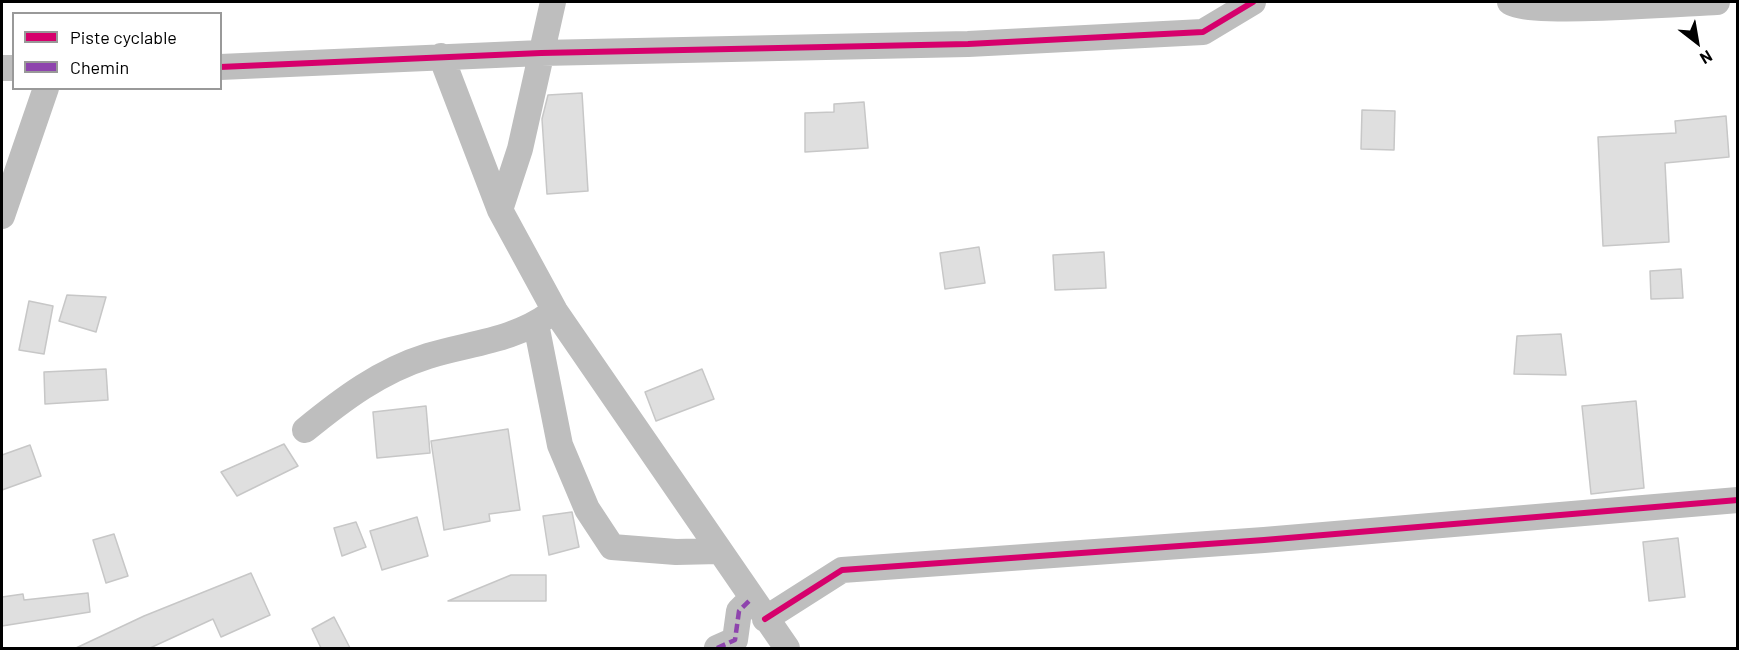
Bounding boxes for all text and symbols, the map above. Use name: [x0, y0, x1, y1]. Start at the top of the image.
legend: [12, 12, 222, 90]
north arrow: [1667, 12, 1727, 72]
text: Piste cyclable: [70, 26, 177, 48]
text: N: [1697, 47, 1716, 69]
text: Chemin: [70, 56, 129, 78]

